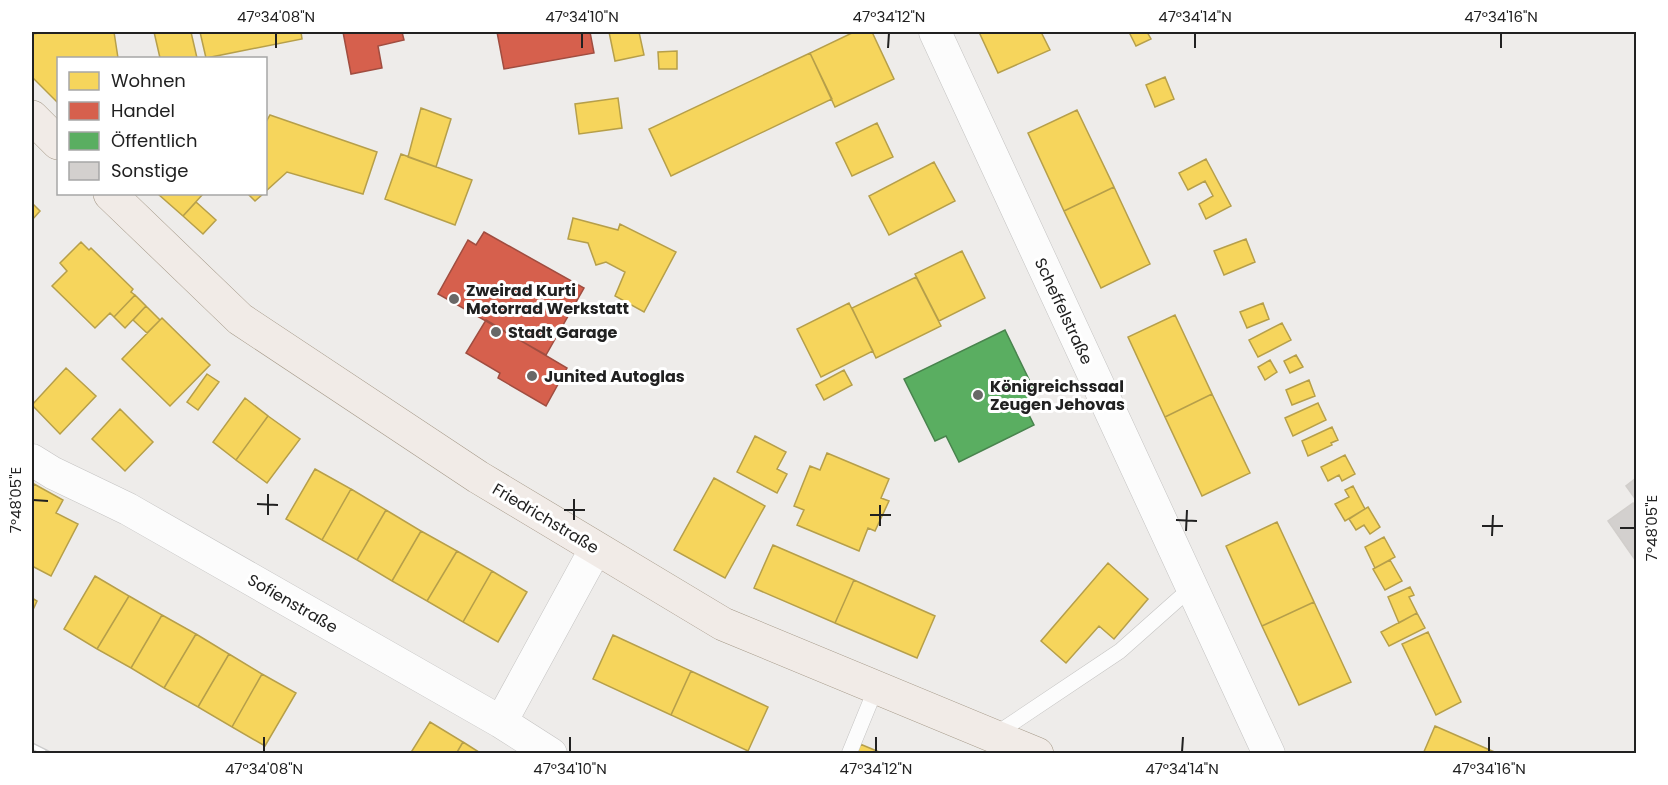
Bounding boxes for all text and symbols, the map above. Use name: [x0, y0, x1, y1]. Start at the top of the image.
text: 47°34'08"N: [237, 6, 315, 27]
text: 47°34'10"N: [545, 6, 619, 27]
text: 47°34'12"N: [853, 6, 925, 27]
text: 47°34'14"N: [1158, 6, 1232, 27]
text: 47°34'16"N: [1464, 6, 1538, 27]
legend: [57, 57, 267, 195]
text: Wohnen: [111, 68, 186, 93]
text: Handel: [111, 98, 175, 123]
text: Öffentlich: [111, 128, 198, 153]
text: Sonstige: [111, 158, 188, 183]
street label: Scheffelstraße: [1029, 254, 1098, 368]
place label: Zweirad Kurti Motorrad Werkstatt: [466, 279, 629, 320]
marker: Zweirad Kurti Motorrad Werkstatt: [447, 292, 461, 306]
place label: Stadt Garage: [508, 321, 618, 344]
marker: Stadt Garage: [489, 325, 503, 339]
place label: Junited Autoglas: [544, 365, 685, 388]
marker: Junited Autoglas: [525, 369, 539, 383]
place label: Königreichssaal Zeugen Jehovas: [990, 375, 1125, 416]
marker: Königreichssaal Zeugen Jehovas: [971, 388, 985, 402]
text: 7°48'05"E: [5, 467, 26, 533]
street label: Friedrichstraße: [488, 478, 603, 559]
text: 7°48'05"E: [1641, 495, 1662, 561]
street label: Sofienstraße: [243, 568, 342, 639]
text: 47°34'08"N: [225, 758, 303, 779]
text: 47°34'10"N: [533, 758, 607, 779]
text: 47°34'12"N: [840, 758, 912, 779]
text: 47°34'14"N: [1145, 758, 1219, 779]
text: 47°34'16"N: [1452, 758, 1526, 779]

